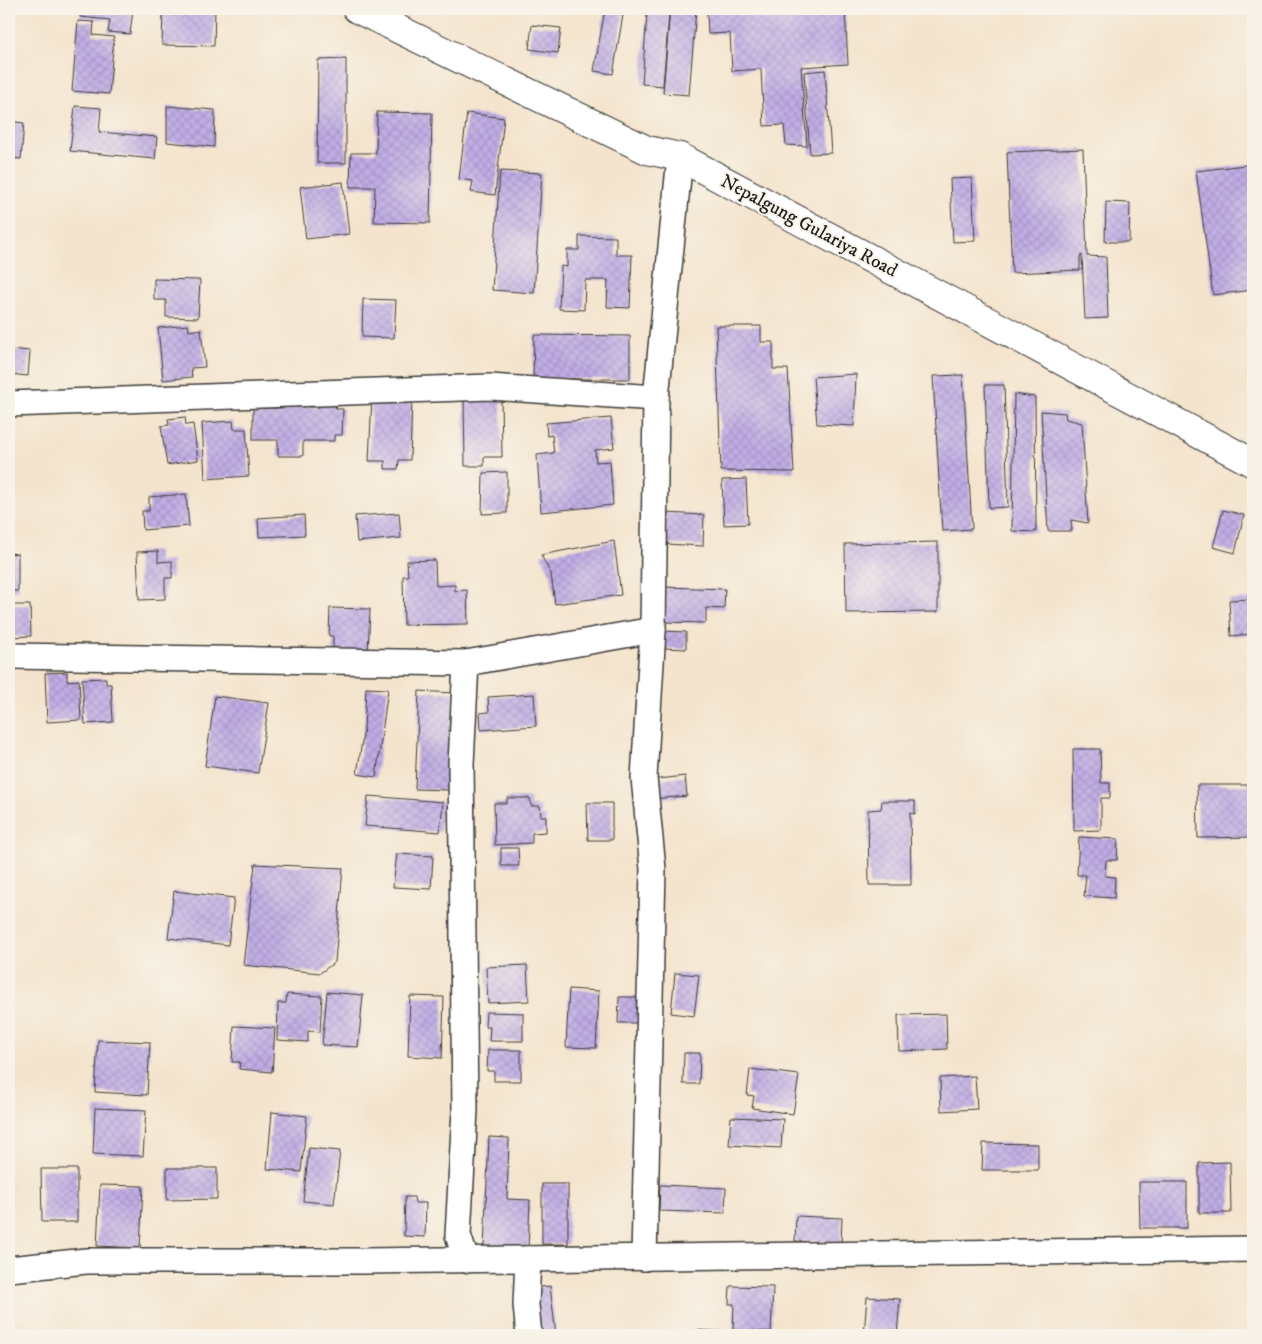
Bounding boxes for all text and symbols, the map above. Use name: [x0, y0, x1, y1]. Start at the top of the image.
street label: Nepalgung Gulariya Road: [717, 170, 902, 283]

